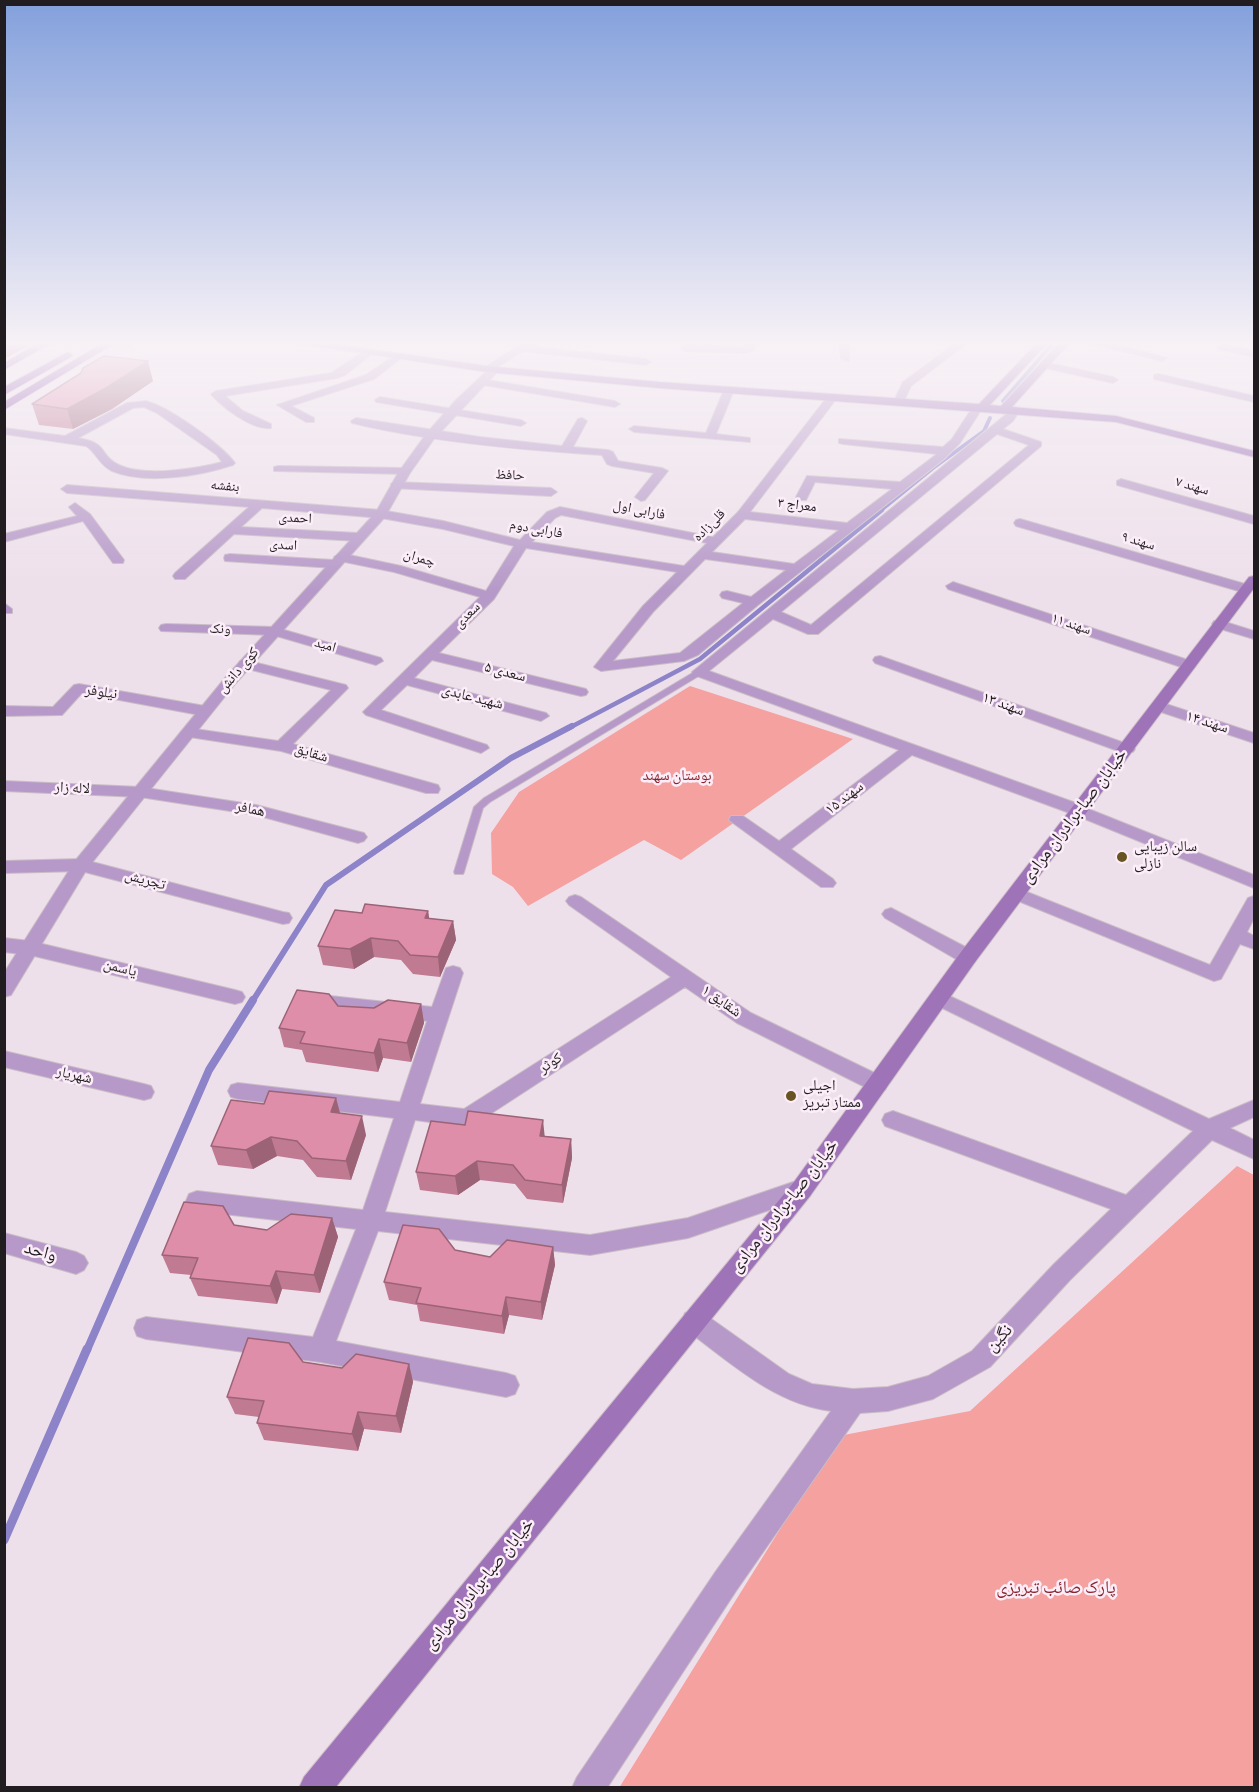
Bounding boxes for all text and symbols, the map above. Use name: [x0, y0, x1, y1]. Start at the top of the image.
street label: حافظ: [495, 467, 525, 485]
street label: سهند ۷: [1173, 474, 1211, 500]
street label: بنفشه: [210, 477, 240, 497]
street label: معراج ۳: [777, 495, 817, 517]
street label: فارابی اول: [612, 498, 666, 524]
street label: قلی‌زاده: [690, 506, 730, 546]
street label: احمدی: [278, 510, 312, 528]
street label: فارابی دوم: [508, 517, 564, 543]
street label: سهند ۹: [1119, 529, 1157, 555]
street label: اسدی: [269, 537, 297, 555]
street label: چمران: [401, 547, 437, 571]
street label: سعدی: [451, 599, 485, 633]
street label: سهند ۱۱: [1049, 610, 1093, 640]
street label: ونک: [209, 621, 231, 639]
street label: امید: [312, 635, 338, 657]
street label: کوی دانش: [214, 644, 264, 698]
street label: سعدی ۵: [482, 659, 528, 687]
street label: نیلوفر: [84, 682, 118, 704]
street label: شهید عابدی: [439, 682, 505, 714]
street label: سهند ۱۳: [979, 689, 1027, 721]
street label: سهند ۱۴: [1184, 708, 1230, 738]
street label: شقایق: [292, 741, 330, 767]
street label: خیابان صبا-برادران مرادی: [1017, 745, 1133, 889]
park label: بوستان سهند: [642, 768, 712, 786]
street label: لاله زار: [54, 779, 90, 799]
street label: سهند ۱۵: [822, 779, 868, 819]
street label: همافر: [234, 798, 266, 822]
place label: سالن زیبایی نازلی: [1134, 839, 1197, 874]
marker: سالن زیبایی نازلی: [1115, 850, 1129, 864]
street label: تجریش: [123, 867, 167, 895]
street label: یاسمن: [101, 956, 139, 982]
street label: شقایق ۱: [698, 982, 744, 1022]
street label: کوثر: [536, 1050, 566, 1078]
street label: شهریار: [54, 1063, 94, 1089]
place label: اجیلی ممتاز تبریز: [803, 1078, 861, 1113]
marker: اجیلی ممتاز تبریز: [784, 1089, 798, 1103]
street label: خیابان صبا-برادران مرادی: [726, 1136, 844, 1278]
street label: واحد: [21, 1238, 59, 1268]
street label: نگین: [982, 1321, 1018, 1357]
street label: خیابان صبا-برادران مرادی: [420, 1515, 540, 1655]
park label: پارک صائب تبریزی: [996, 1578, 1116, 1600]

